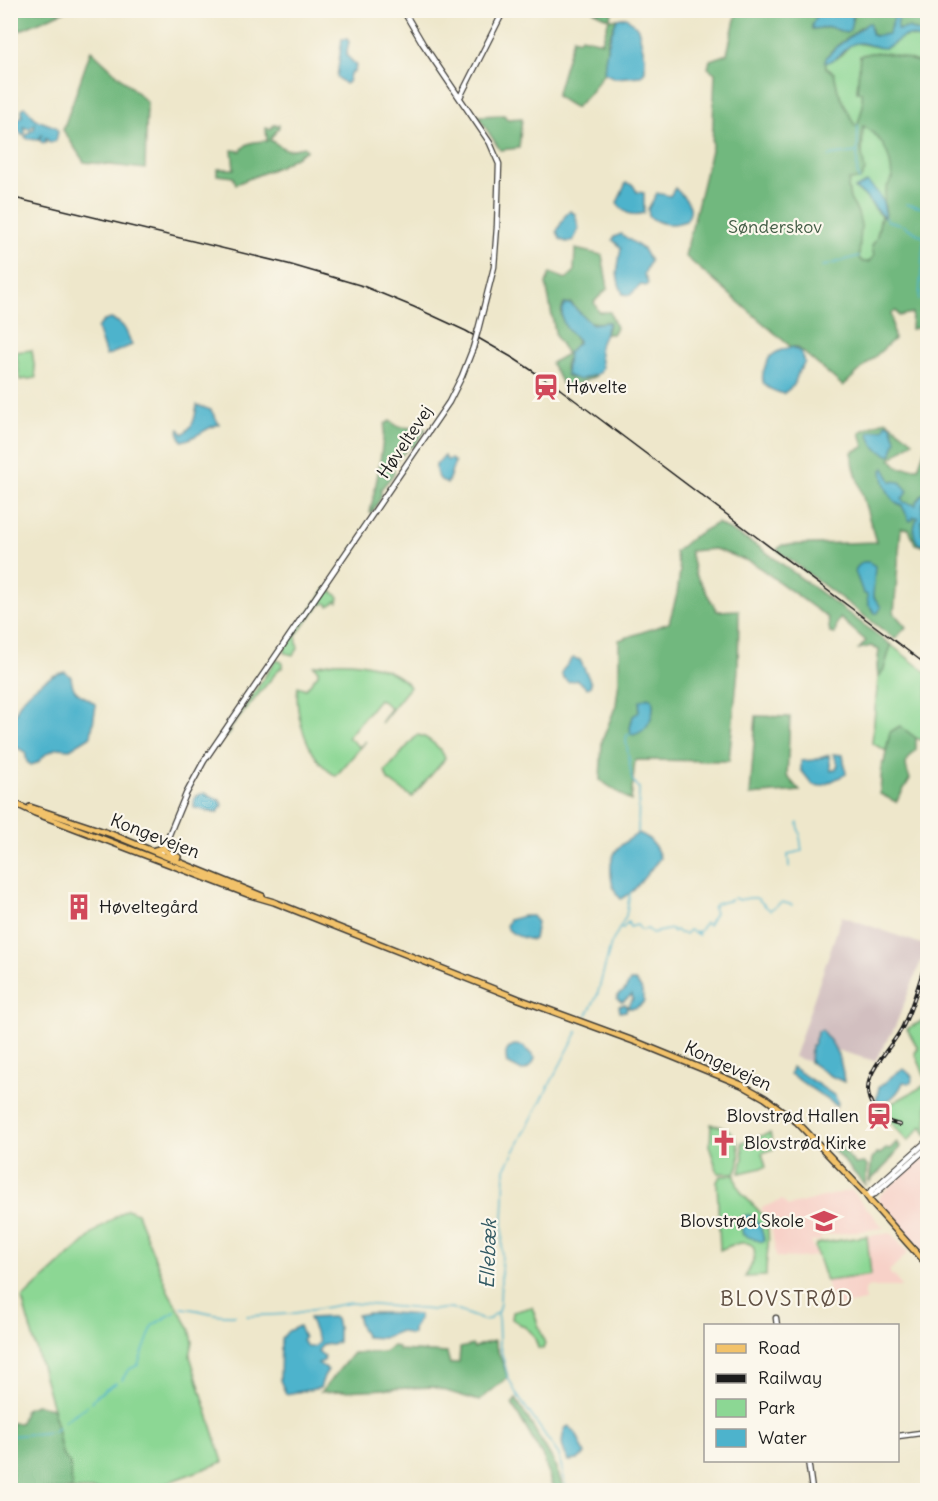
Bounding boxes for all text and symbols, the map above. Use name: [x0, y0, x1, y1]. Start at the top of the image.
park label: Sønderskov: [728, 215, 822, 238]
station icon: Høvelte: [531, 372, 561, 402]
place label: Høvelte: [566, 375, 627, 398]
street label: Høveltevej: [372, 401, 437, 483]
street label: Kongevejen: [107, 808, 203, 863]
building icon: Høveltegård: [64, 892, 94, 922]
place label: Høveltegård: [99, 895, 199, 918]
street label: Kongevejen: [681, 1035, 776, 1096]
station icon: Blovstrød Hallen: [864, 1101, 894, 1131]
place label: Blovstrød Hallen: [727, 1104, 859, 1127]
church icon: Blovstrød Kirke: [709, 1128, 739, 1158]
place label: Blovstrød Kirke: [744, 1131, 866, 1154]
school or university icon: Blovstrød Skole: [809, 1206, 839, 1236]
place label: Blovstrød Skole: [680, 1209, 804, 1232]
water label: Ellebæk: [474, 1217, 501, 1289]
district label: BLOVSTRØD: [720, 1285, 854, 1312]
legend: [704, 1324, 899, 1462]
text: Road: [758, 1336, 801, 1359]
text: Railway: [758, 1366, 822, 1389]
text: Park: [758, 1396, 795, 1419]
text: Water: [758, 1426, 808, 1449]

